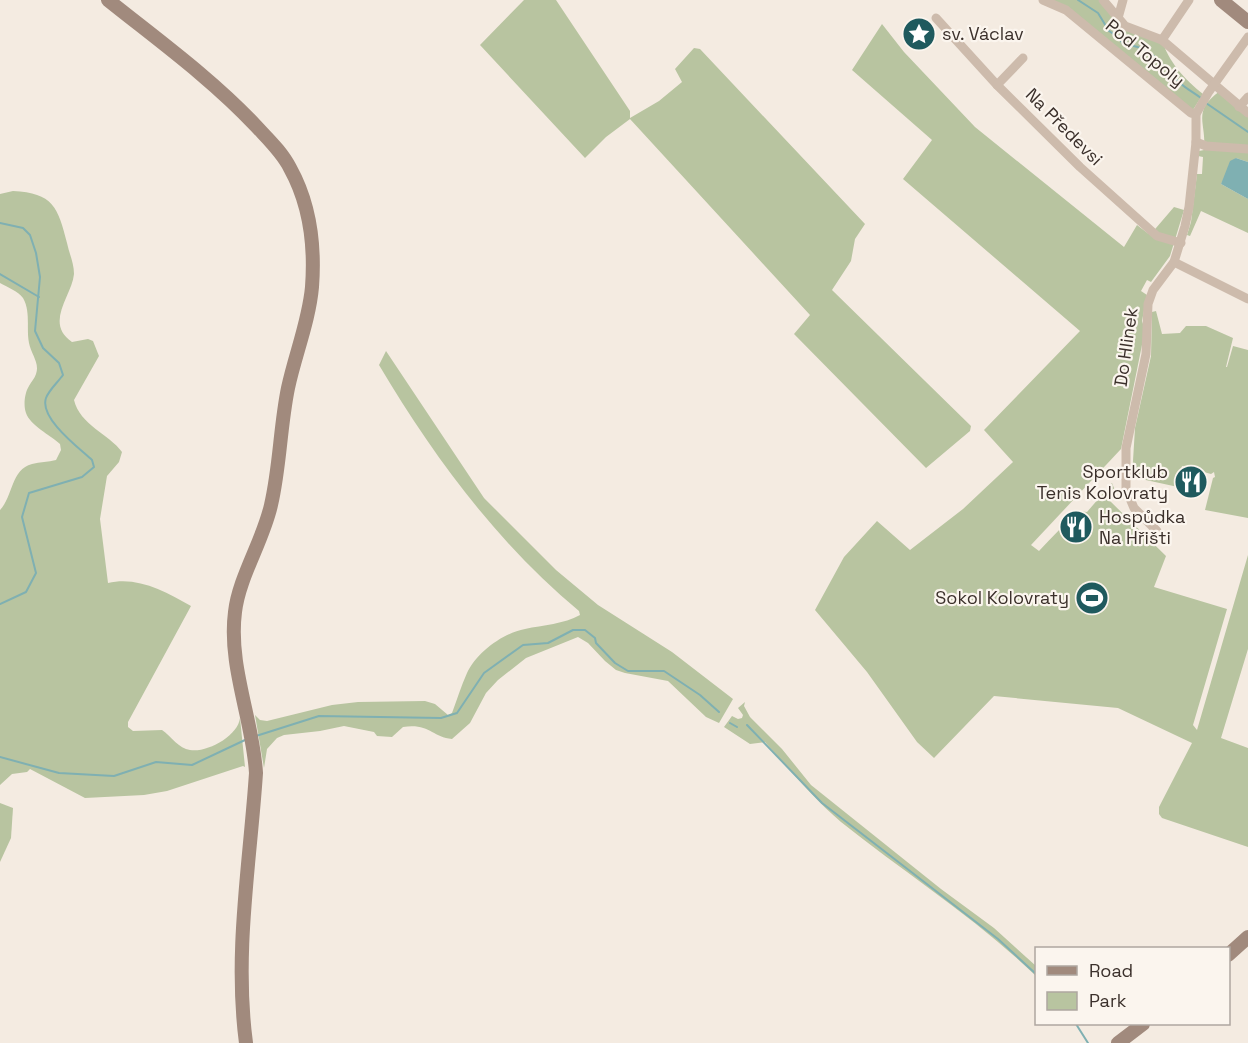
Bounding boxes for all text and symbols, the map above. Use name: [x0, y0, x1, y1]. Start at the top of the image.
street label: Pod Topoly: [1101, 14, 1190, 92]
place icon: sv. Václav: [901, 16, 937, 52]
place label: sv. Václav: [942, 22, 1024, 45]
street label: Na Předevsi: [1021, 83, 1108, 170]
street label: Do Hlinek: [1109, 306, 1142, 388]
place label: Sportklub Tenis Kolovraty: [1037, 460, 1168, 504]
restaurant icon: Sportklub Tenis Kolovraty: [1173, 464, 1209, 500]
place label: Hospůdka Na Hřišti: [1099, 505, 1185, 549]
restaurant icon: Hospůdka Na Hřišti: [1058, 509, 1094, 545]
sports icon: Sokol Kolovraty: [1074, 580, 1110, 616]
place label: Sokol Kolovraty: [935, 586, 1069, 609]
legend: [1035, 947, 1230, 1025]
text: Road: [1089, 959, 1133, 982]
text: Park: [1089, 989, 1127, 1012]

